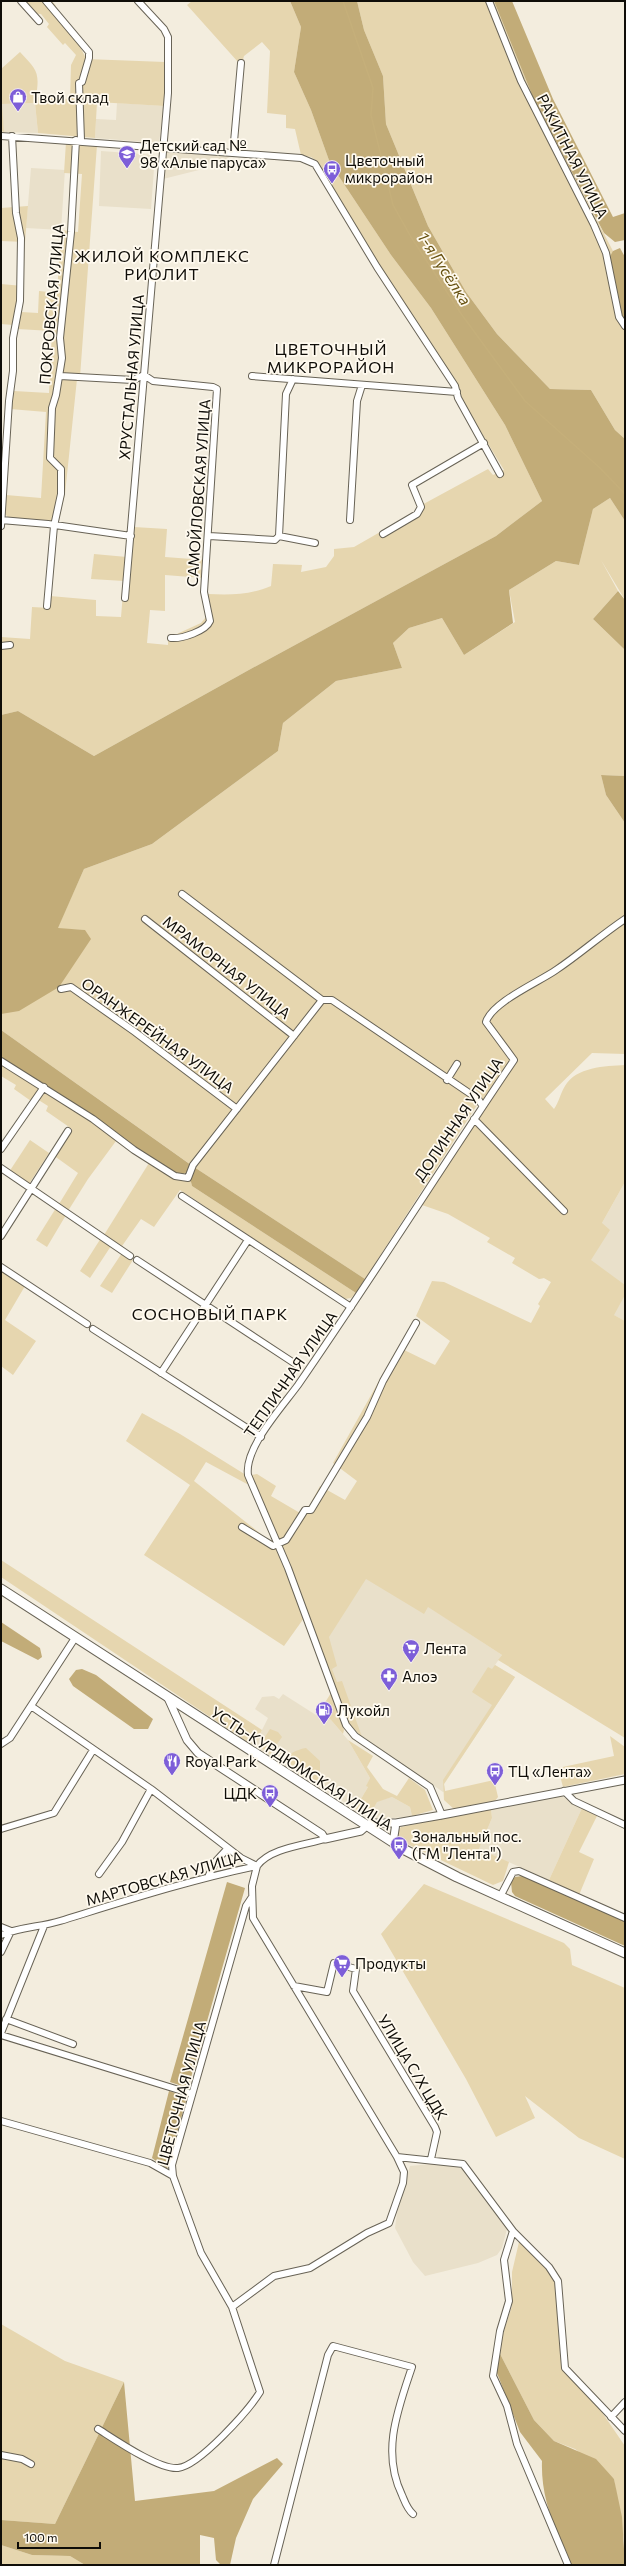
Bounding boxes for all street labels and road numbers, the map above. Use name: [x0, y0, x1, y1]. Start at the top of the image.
street label: РАКИТНАЯ УЛИЦА: [534, 91, 612, 221]
street label: ПОКРОВСКАЯ УЛИЦА: [35, 223, 67, 385]
street label: ХРУСТАЛЬНАЯ УЛИЦА: [115, 293, 147, 461]
street label: САМОЙЛОВСКАЯ УЛИЦА: [182, 398, 214, 588]
street label: МРАМОРНАЯ УЛИЦА: [160, 912, 294, 1022]
street label: ОРАНЖЕРЕЙНАЯ УЛИЦА: [78, 974, 238, 1096]
street label: ДОЛИННАЯ УЛИЦА: [410, 1054, 506, 1184]
street label: ТЕПЛИЧНАЯ УЛИЦА: [240, 1307, 340, 1441]
street label: УСТЬ-КУРДЮМСКАЯ УЛИЦА: [208, 1703, 396, 1833]
street label: МАРТОВСКАЯ УЛИЦА: [84, 1847, 244, 1909]
street label: УЛИЦА С/Х ЦДК: [374, 2011, 452, 2123]
street label: ЦВЕТОЧНАЯ УЛИЦА: [153, 2019, 209, 2167]

